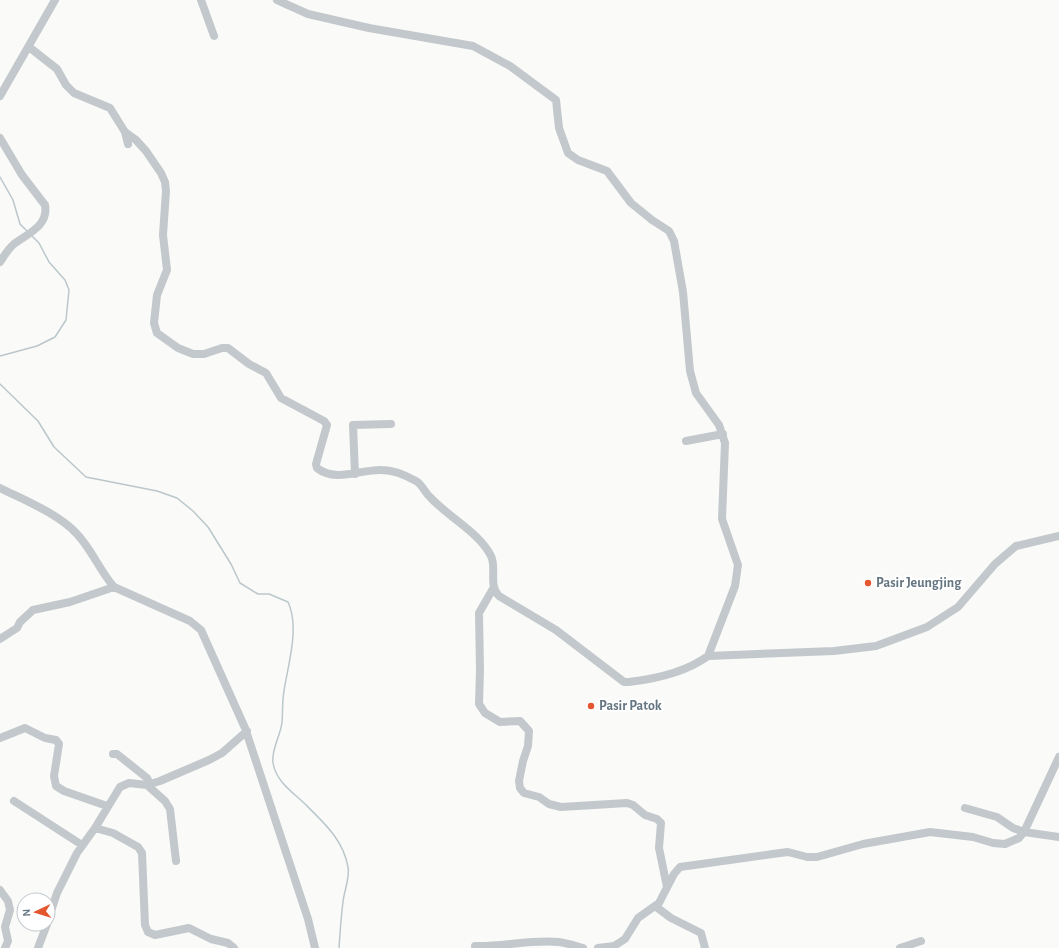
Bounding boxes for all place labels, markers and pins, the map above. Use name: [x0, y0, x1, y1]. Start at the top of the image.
place label: Pasir Jeungjing: [876, 576, 962, 590]
marker: Pasir Jeungjing: [863, 578, 873, 588]
place label: Pasir Patok: [599, 699, 662, 713]
marker: Pasir Patok: [586, 701, 596, 711]

